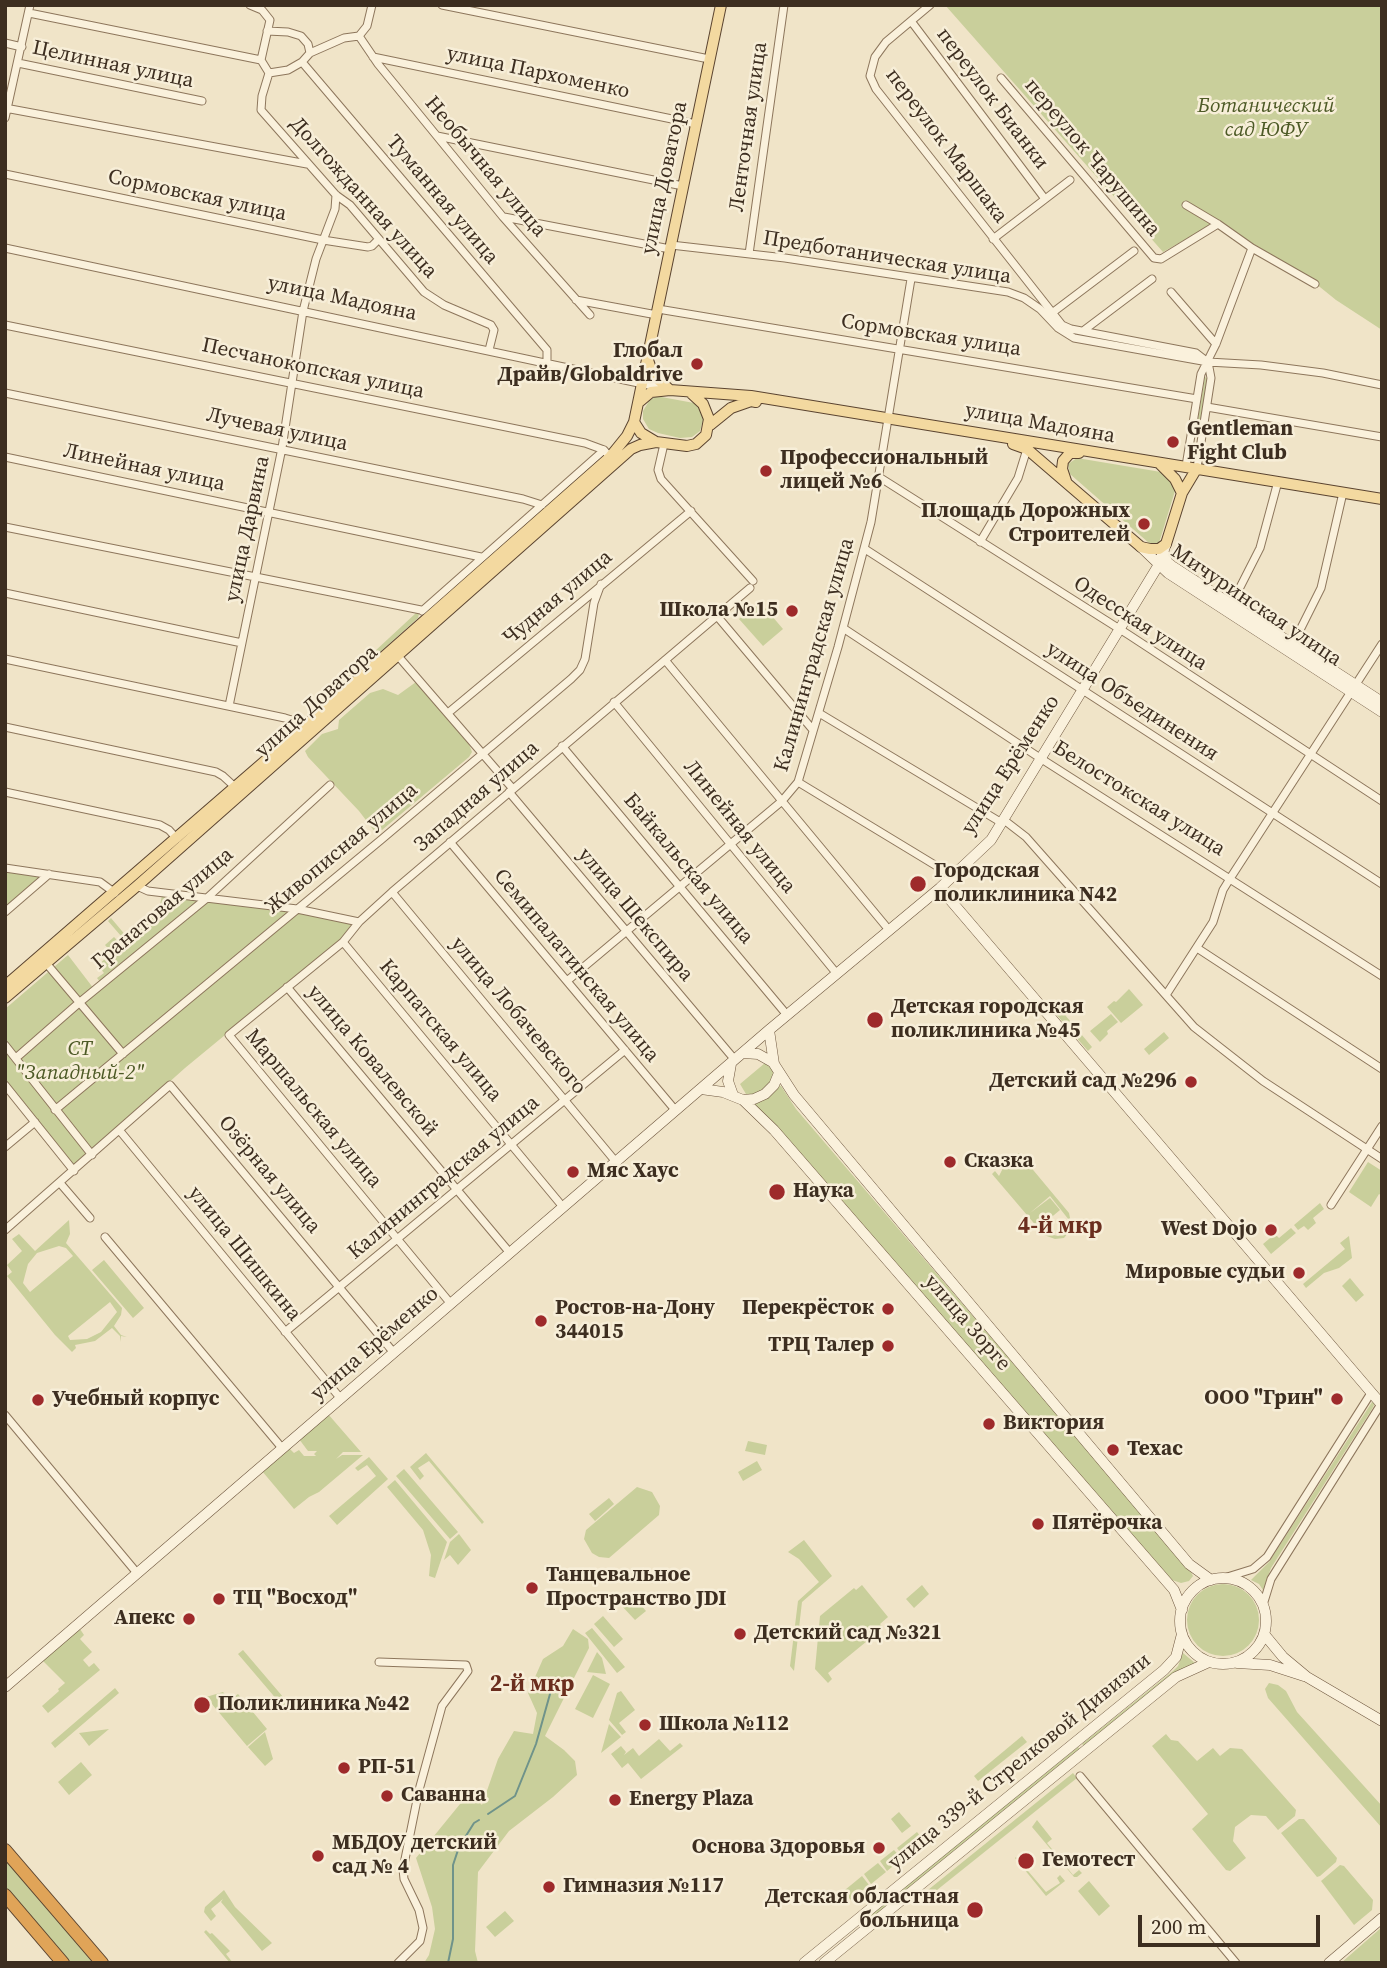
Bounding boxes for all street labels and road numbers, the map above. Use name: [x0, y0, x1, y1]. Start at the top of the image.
street label: переулок Бианки: [930, 23, 1054, 175]
street label: Целинная улица: [30, 36, 196, 94]
street label: улица Пархоменко: [444, 41, 632, 105]
street label: Ленточная улица: [725, 41, 773, 213]
street label: переулок Маршака: [880, 64, 1012, 228]
street label: переулок Чарушина: [1018, 74, 1166, 242]
street label: Необычная улица: [419, 91, 551, 243]
street label: улица Доватора: [636, 99, 694, 257]
street label: Долгожданная улица: [284, 112, 442, 284]
street label: Туманная улица: [381, 130, 503, 270]
street label: Сормовская улица: [105, 165, 289, 227]
street label: Предботаническая улица: [761, 226, 1013, 290]
street label: улица Мадояна: [265, 271, 419, 327]
street label: Сормовская улица: [839, 309, 1023, 363]
street label: Песчанокопская улица: [199, 333, 427, 405]
street label: улица Мадояна: [963, 398, 1117, 450]
street label: Лучевая улица: [204, 403, 350, 457]
street label: Линейная улица: [61, 439, 227, 497]
street label: улица Дарвина: [220, 454, 276, 604]
street label: Калининградская улица: [770, 535, 860, 775]
street label: Мичуринская улица: [1166, 539, 1346, 673]
street label: Чудная улица: [498, 545, 618, 651]
street label: Одесская улица: [1068, 571, 1212, 677]
street label: улица Объединения: [1041, 637, 1223, 767]
street label: улица Доватора: [250, 640, 384, 764]
street label: улица Ерёменко: [957, 691, 1065, 839]
street label: Западная улица: [409, 736, 545, 858]
street label: Белостокская улица: [1048, 736, 1230, 862]
street label: Линейная улица: [677, 755, 801, 899]
street label: Живописная улица: [261, 778, 423, 920]
street label: Байкальская улица: [618, 788, 758, 950]
street label: Гранатовая улица: [87, 843, 239, 975]
street label: улица Шекспира: [572, 843, 698, 987]
street label: Семипалатинская улица: [488, 864, 664, 1068]
street label: улица Лобачевского: [445, 932, 591, 1100]
street label: Карпатская улица: [373, 955, 507, 1107]
street label: улица Ковалевской: [301, 980, 443, 1142]
street label: Маршальская улица: [239, 1024, 387, 1194]
street label: Калининградская улица: [343, 1091, 545, 1265]
street label: Озёрная улица: [212, 1111, 326, 1239]
street label: улица Шишкина: [182, 1181, 306, 1327]
street label: улица Зорге: [918, 1270, 1016, 1376]
street label: улица Ерёменко: [306, 1282, 444, 1406]
street label: улица 339-й Стрелковой Дивизии: [884, 1648, 1156, 1876]

